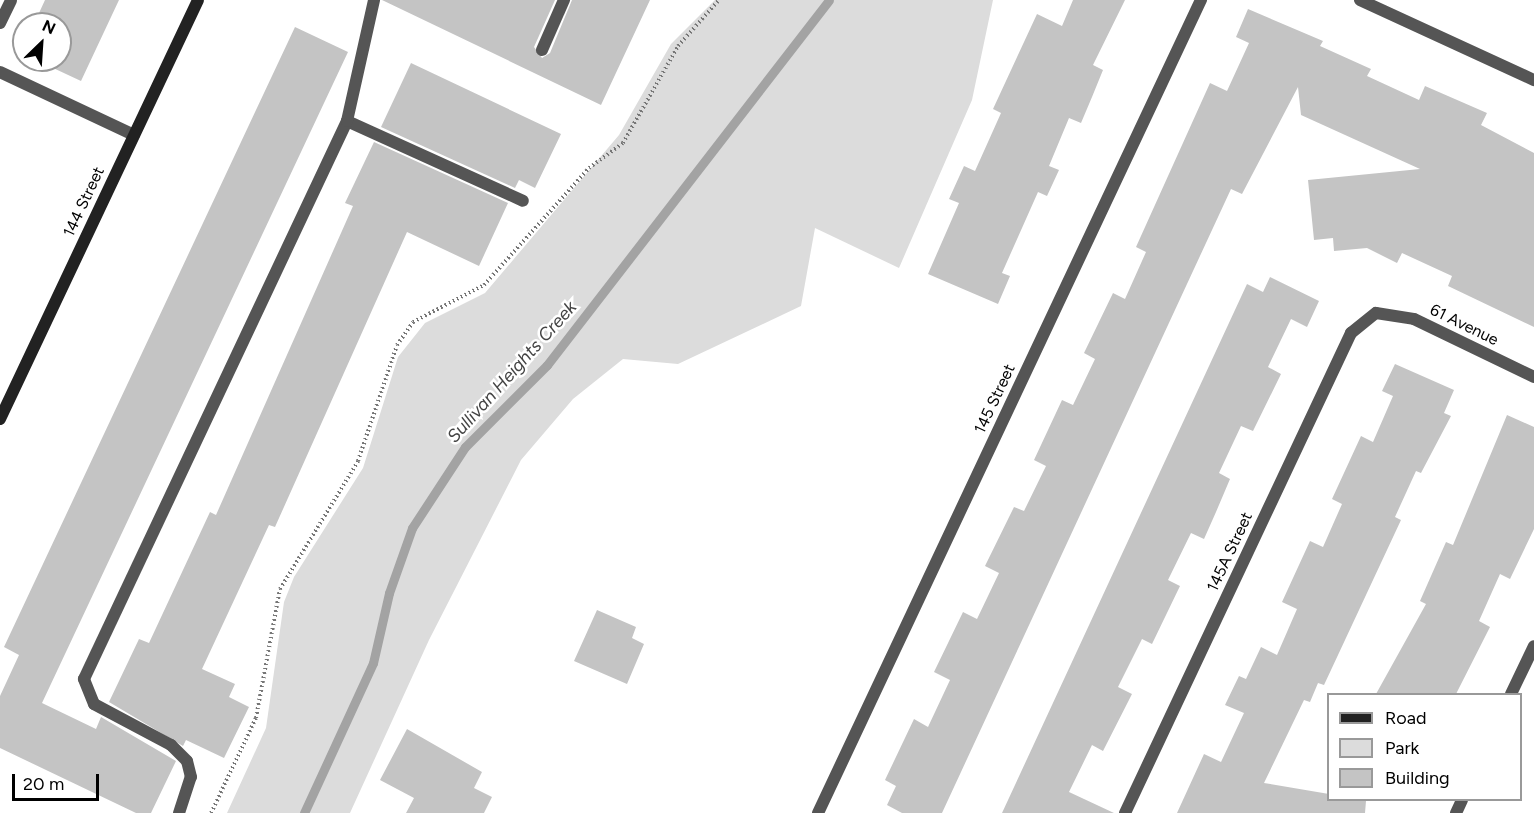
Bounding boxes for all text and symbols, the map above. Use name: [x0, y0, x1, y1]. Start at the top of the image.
north arrow: [12, 12, 72, 72]
text: N: [39, 16, 59, 38]
street label: 144 Street: [59, 164, 109, 240]
water label: Sullivan Heights Creek: [443, 297, 581, 447]
street label: 61 Avenue: [1427, 300, 1501, 350]
street label: 145 Street: [971, 361, 1019, 437]
street label: 145A Street: [1203, 509, 1257, 595]
legend: [1327, 693, 1522, 801]
text: Road: [1385, 707, 1426, 729]
text: Park: [1385, 737, 1419, 759]
scale bar: [15, 762, 102, 800]
text: Building: [1385, 767, 1450, 789]
text: 20 m: [23, 773, 64, 795]

